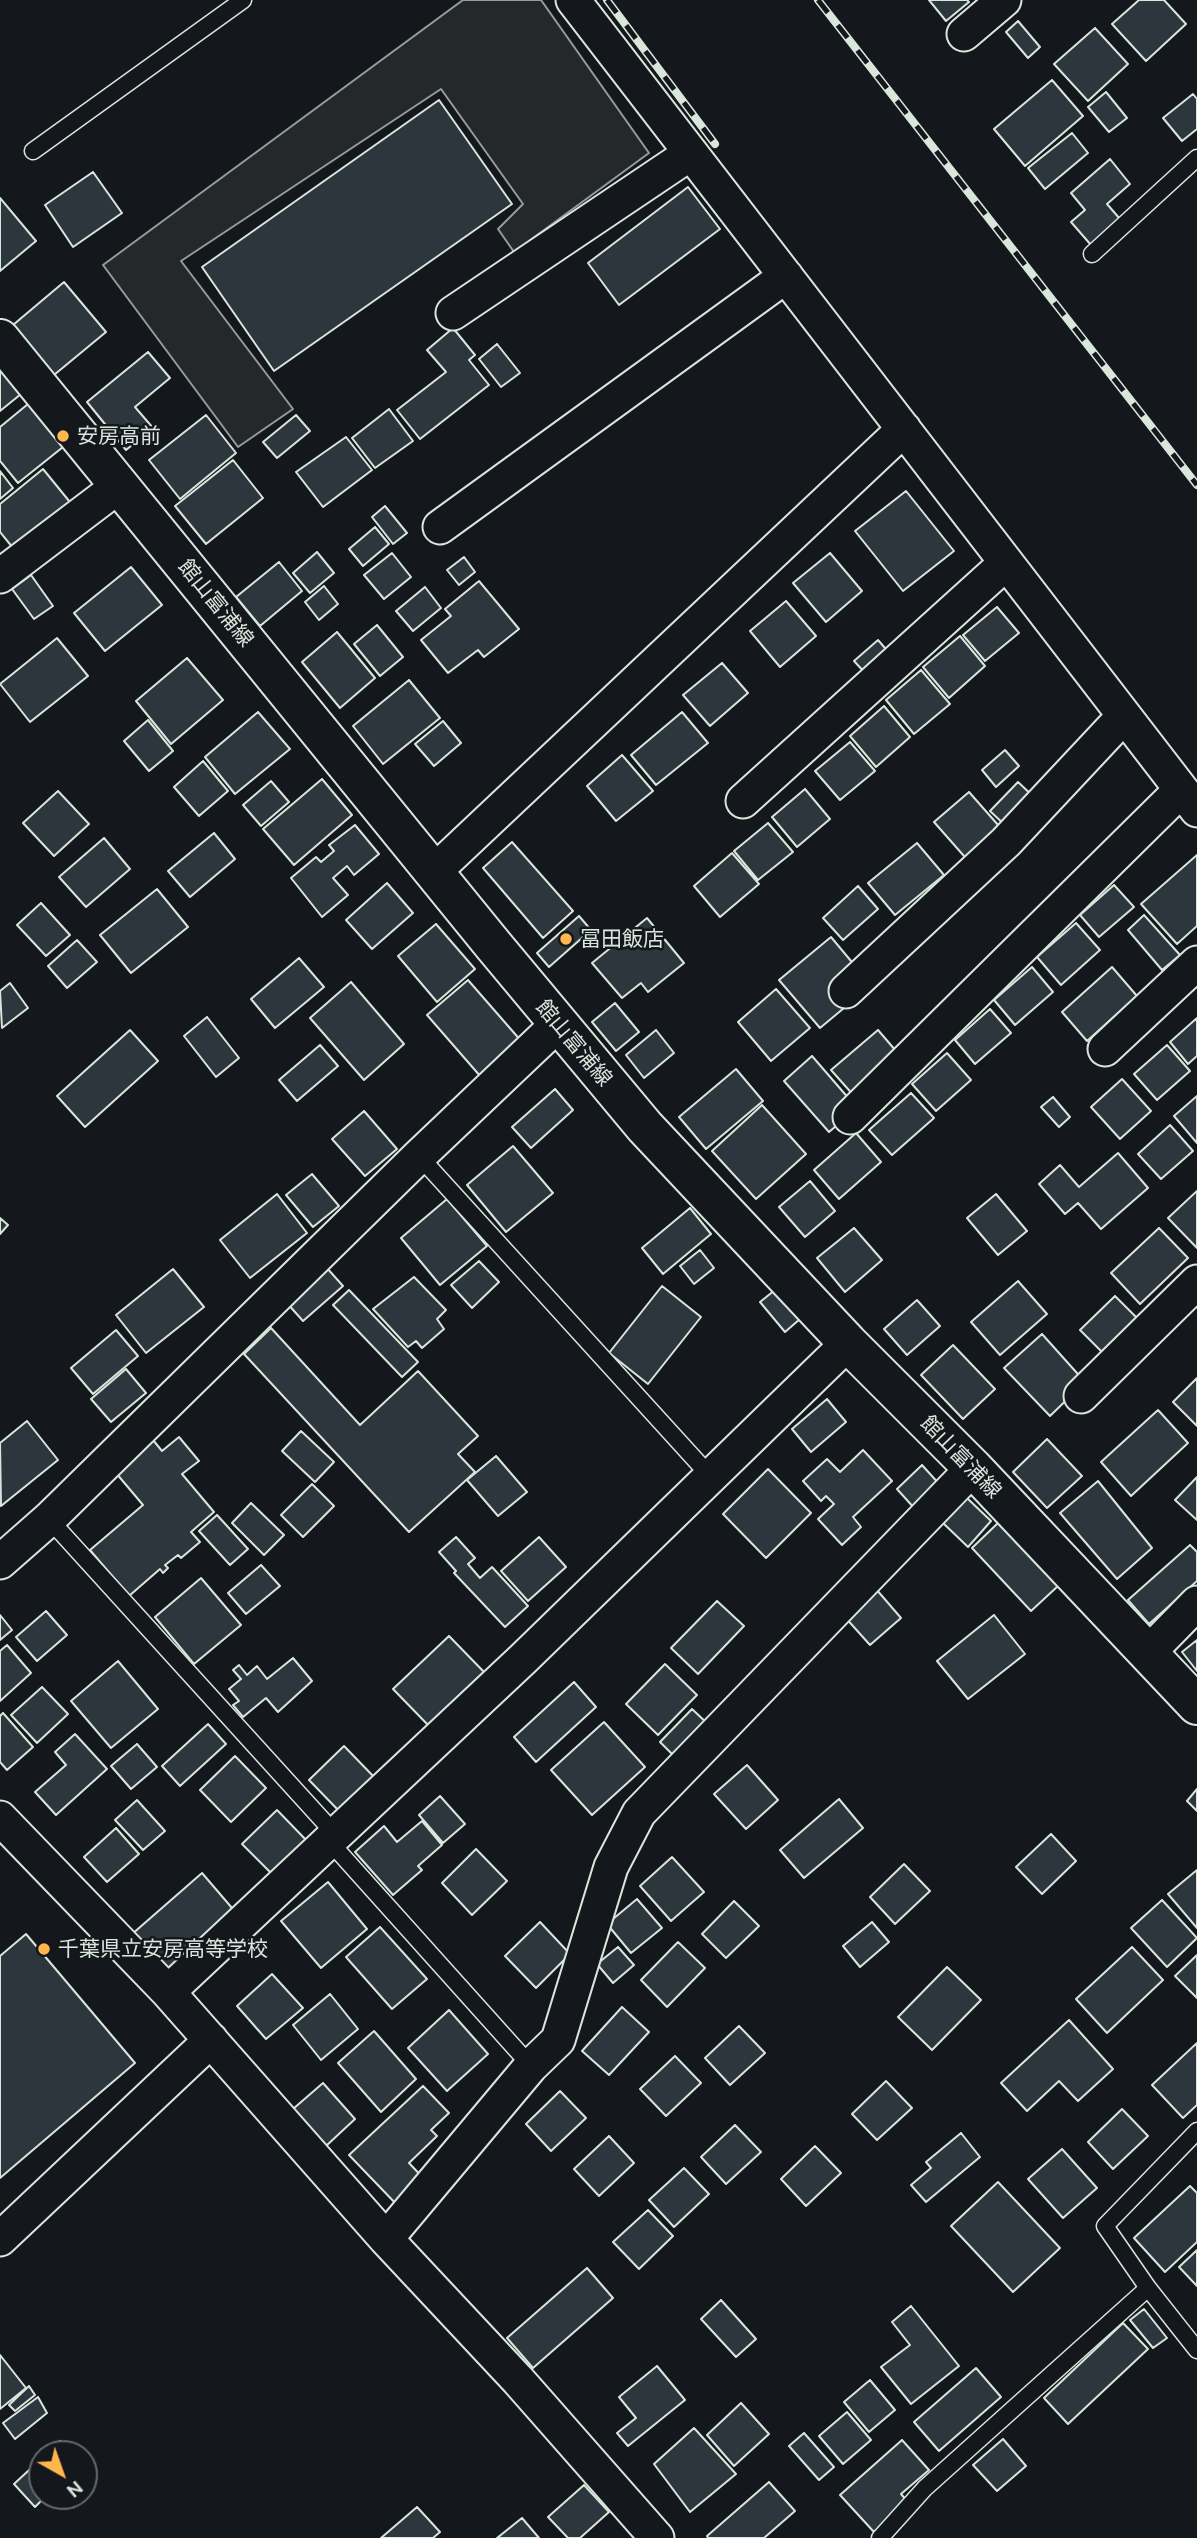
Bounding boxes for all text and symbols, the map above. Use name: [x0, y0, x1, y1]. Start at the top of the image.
place label: 安房高前: [77, 423, 161, 449]
marker: 安房高前: [55, 428, 71, 444]
street label: 館山富浦線: [173, 554, 259, 652]
place label: 冨田飯店: [580, 926, 664, 952]
marker: 冨田飯店: [558, 931, 574, 947]
street label: 館山富浦線: [531, 995, 617, 1091]
street label: 館山富浦線: [915, 1410, 1007, 1504]
place label: 千葉県立安房高等学校: [58, 1936, 268, 1962]
marker: 千葉県立安房高等学校: [36, 1941, 52, 1957]
north arrow: [28, 2440, 98, 2510]
text: N: [63, 2477, 88, 2503]

